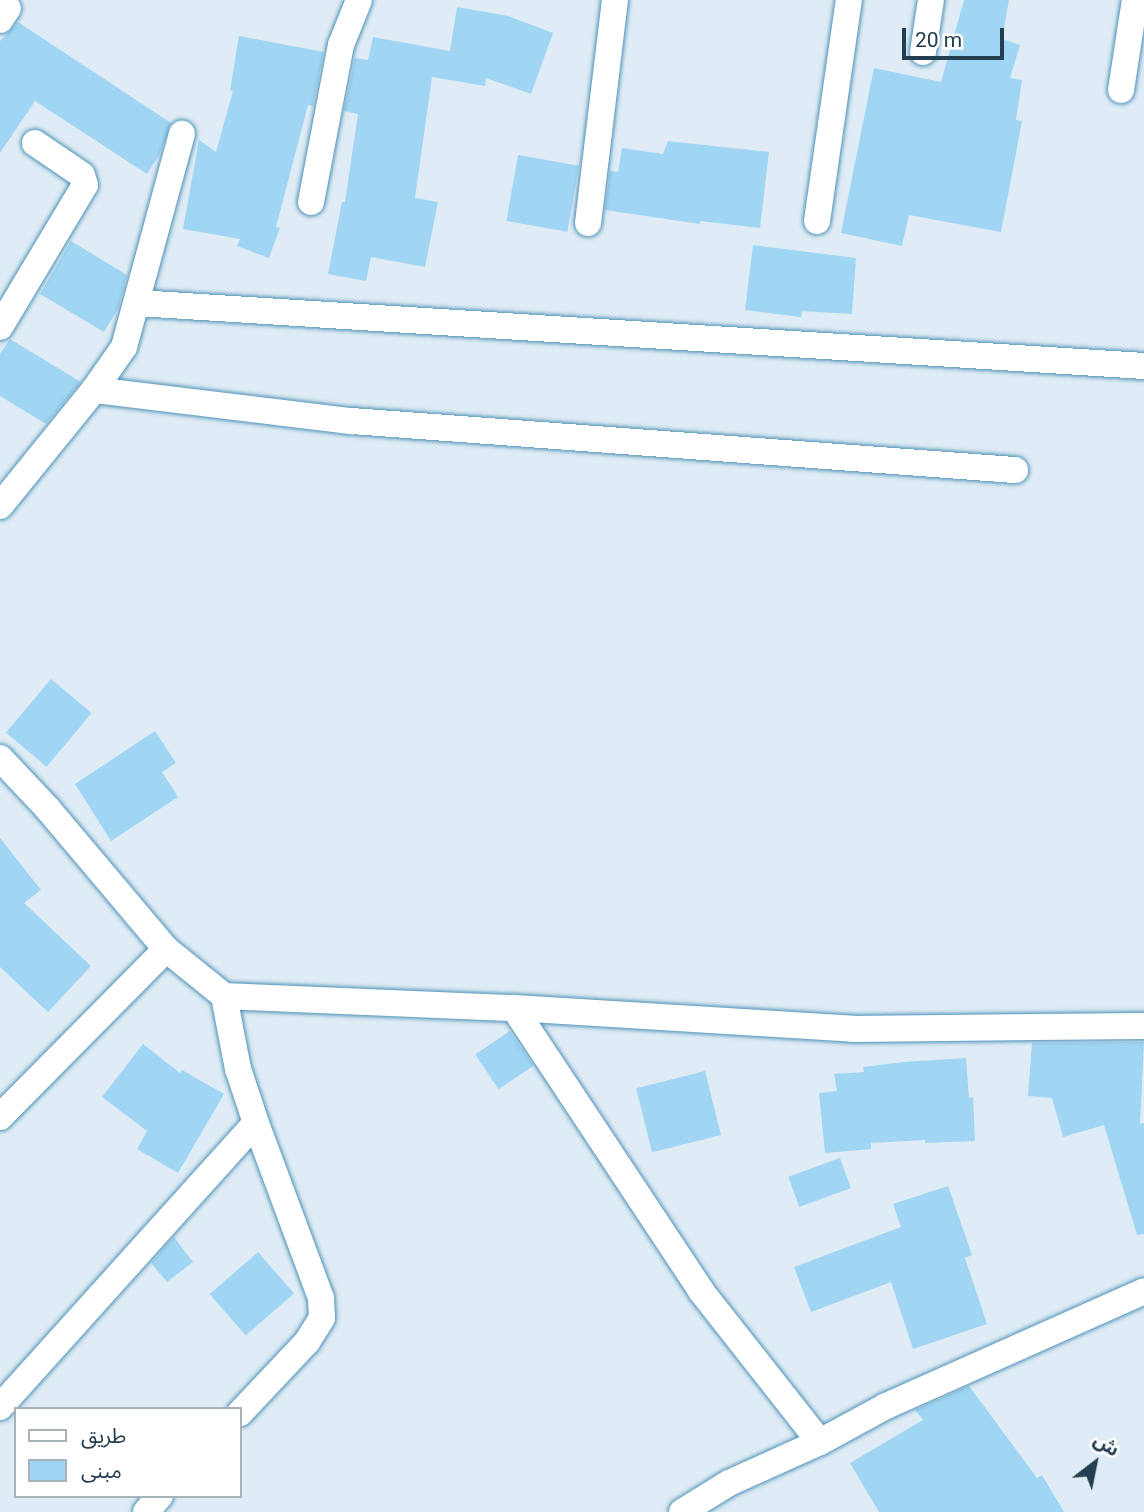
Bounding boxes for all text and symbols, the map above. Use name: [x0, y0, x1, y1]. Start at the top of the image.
scale bar: [906, 14, 1007, 58]
text: 20 m: [915, 28, 962, 52]
legend: [14, 1407, 242, 1498]
text: طريق: [81, 1424, 126, 1448]
north arrow: [1060, 1428, 1130, 1498]
text: ش: [1089, 1428, 1124, 1461]
text: مبنى: [81, 1459, 122, 1483]

